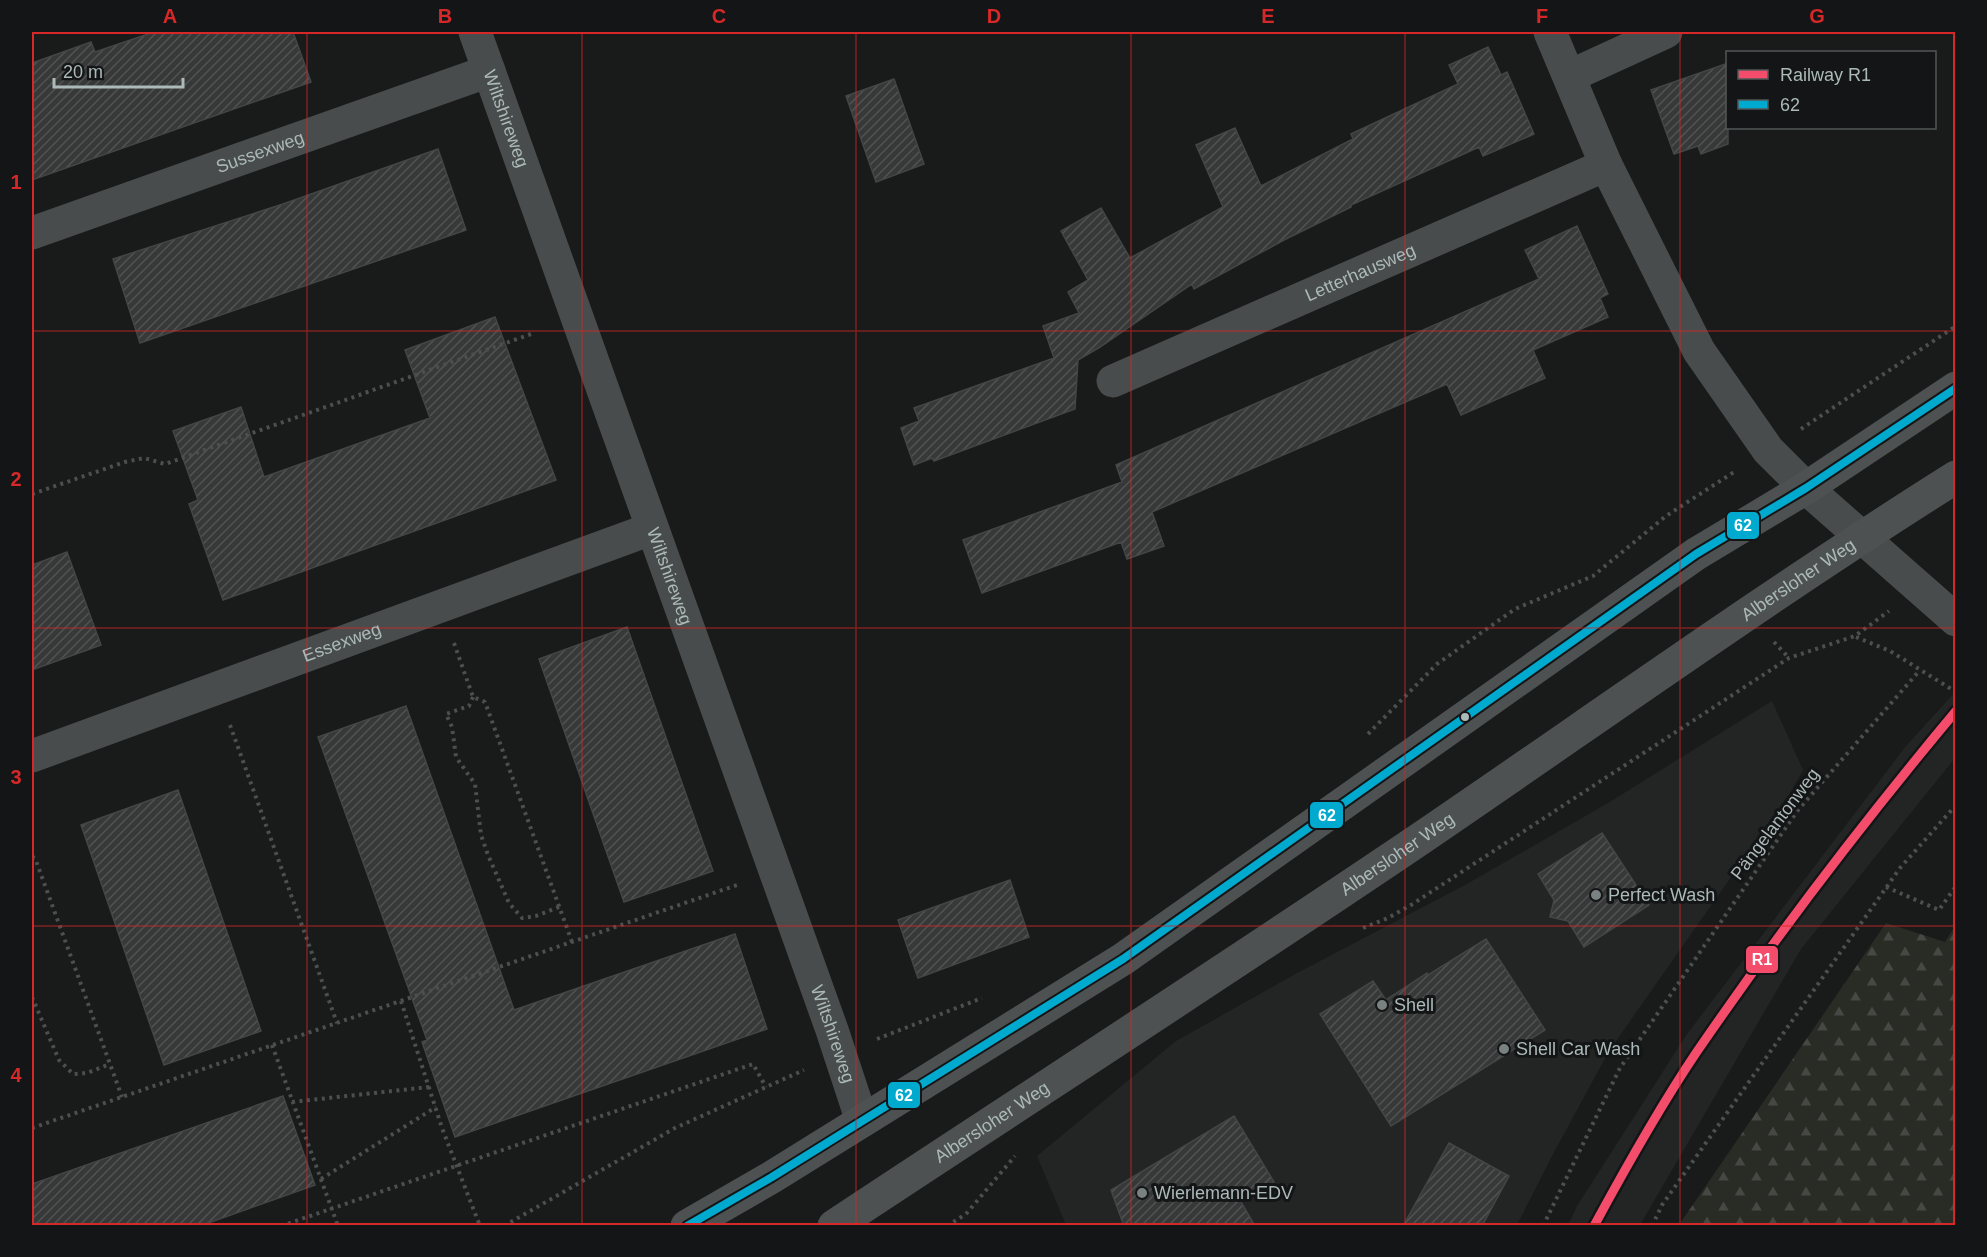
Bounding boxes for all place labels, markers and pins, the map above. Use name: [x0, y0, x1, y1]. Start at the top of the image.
unlabelled marker: [1459, 711, 1471, 723]
place label: Perfect Wash: [1608, 885, 1715, 905]
marker: Perfect Wash: [1589, 888, 1603, 902]
place label: Shell: [1394, 995, 1434, 1015]
marker: Shell: [1375, 998, 1389, 1012]
place label: Shell Car Wash: [1516, 1039, 1640, 1059]
marker: Shell Car Wash: [1497, 1042, 1511, 1056]
place label: Wierlemann-EDV: [1154, 1183, 1293, 1203]
marker: Wierlemann-EDV: [1135, 1186, 1149, 1200]

